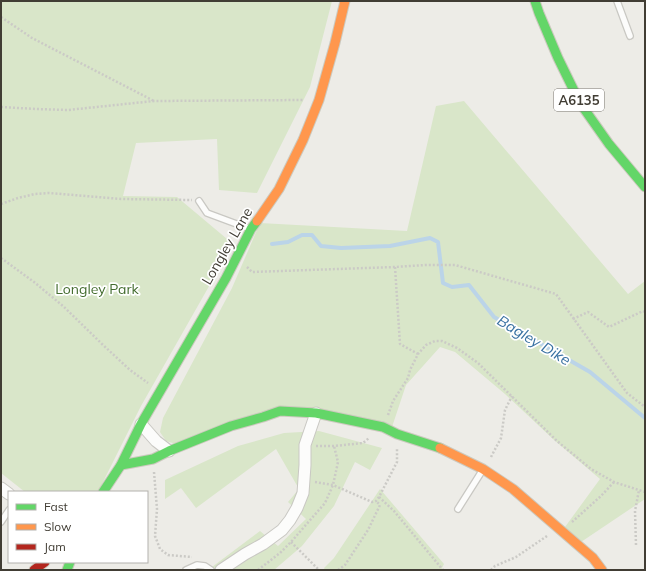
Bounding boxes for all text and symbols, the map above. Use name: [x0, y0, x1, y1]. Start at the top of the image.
road number: A6135: [554, 89, 604, 111]
street label: Longley Lane: [198, 204, 256, 288]
park label: Longley Park: [55, 280, 140, 298]
water label: Bagley Dike: [494, 311, 574, 369]
legend: [8, 491, 148, 563]
text: Fast: [44, 499, 68, 514]
text: Slow: [44, 519, 72, 534]
text: Jam: [44, 539, 66, 554]

